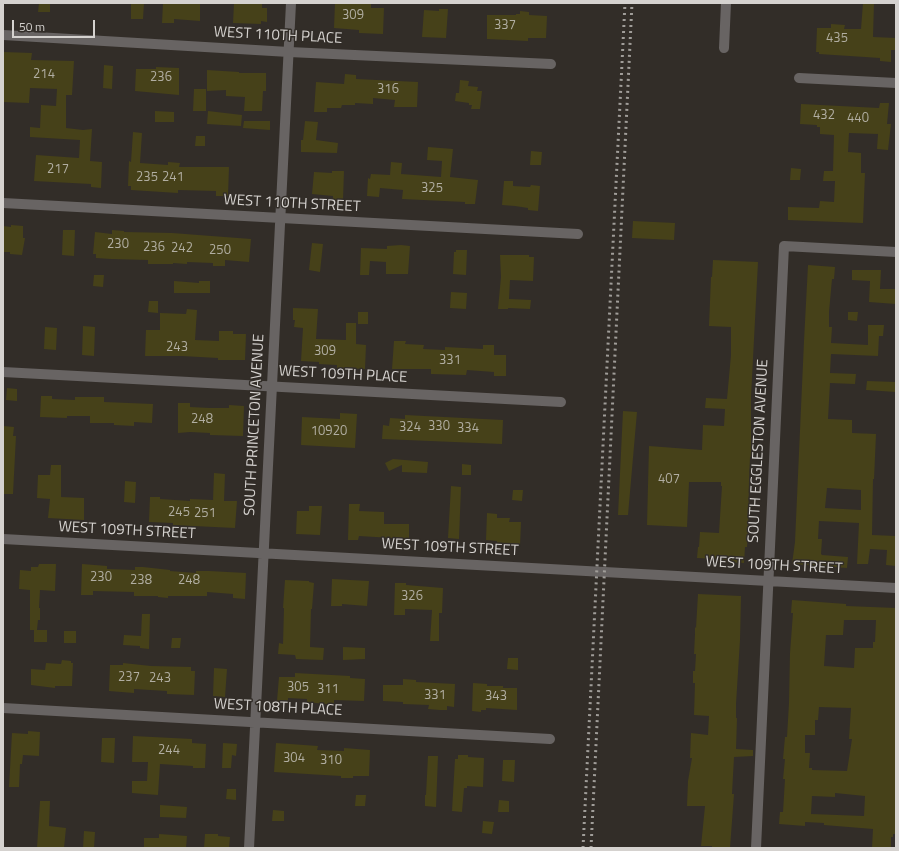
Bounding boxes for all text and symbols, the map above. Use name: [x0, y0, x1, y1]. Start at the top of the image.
house number: 309: [342, 8, 364, 24]
scale bar: [14, 12, 97, 38]
text: 50 m: [19, 17, 45, 36]
house number: 337: [494, 18, 516, 34]
street label: WEST 110TH PLACE: [213, 24, 343, 48]
house number: 435: [826, 31, 848, 47]
house number: 214: [33, 67, 55, 83]
house number: 236: [150, 70, 172, 86]
house number: 316: [377, 82, 399, 98]
house number: 432: [813, 108, 835, 124]
house number: 440: [847, 111, 869, 127]
house number: 217: [47, 162, 69, 178]
house number: 235: [136, 170, 158, 186]
house number: 241: [162, 170, 184, 186]
house number: 325: [421, 181, 443, 197]
street label: WEST 110TH STREET: [223, 191, 361, 217]
house number: 230: [107, 237, 129, 253]
house number: 236: [143, 240, 165, 256]
house number: 242: [171, 241, 193, 257]
house number: 250: [209, 243, 231, 259]
street label: SOUTH PRINCETON AVENUE: [241, 334, 269, 516]
house number: 243: [166, 340, 188, 356]
house number: 309: [314, 344, 336, 360]
house number: 331: [439, 353, 461, 369]
street label: SOUTH EGGLESTON AVENUE: [745, 359, 773, 543]
street label: WEST 109TH PLACE: [278, 363, 408, 387]
house number: 248: [191, 412, 213, 428]
house number: 330: [428, 419, 450, 435]
house number: 324: [399, 420, 421, 436]
house number: 334: [457, 421, 479, 437]
house number: 10920: [311, 424, 347, 440]
house number: 407: [658, 472, 680, 488]
house number: 245: [168, 505, 190, 521]
house number: 251: [194, 506, 216, 522]
street label: WEST 109TH STREET: [58, 518, 196, 544]
street label: WEST 109TH STREET: [381, 535, 519, 561]
street label: WEST 109TH STREET: [705, 553, 843, 579]
house number: 230: [90, 570, 112, 586]
house number: 238: [130, 573, 152, 589]
house number: 248: [178, 573, 200, 589]
house number: 326: [401, 589, 423, 605]
house number: 237: [118, 670, 140, 686]
house number: 243: [149, 671, 171, 687]
house number: 305: [287, 680, 309, 696]
house number: 311: [317, 682, 339, 698]
house number: 331: [424, 688, 446, 704]
house number: 343: [485, 689, 507, 705]
street label: WEST 108TH PLACE: [213, 696, 343, 720]
house number: 244: [158, 743, 180, 759]
house number: 304: [283, 751, 305, 767]
house number: 310: [320, 753, 342, 769]

